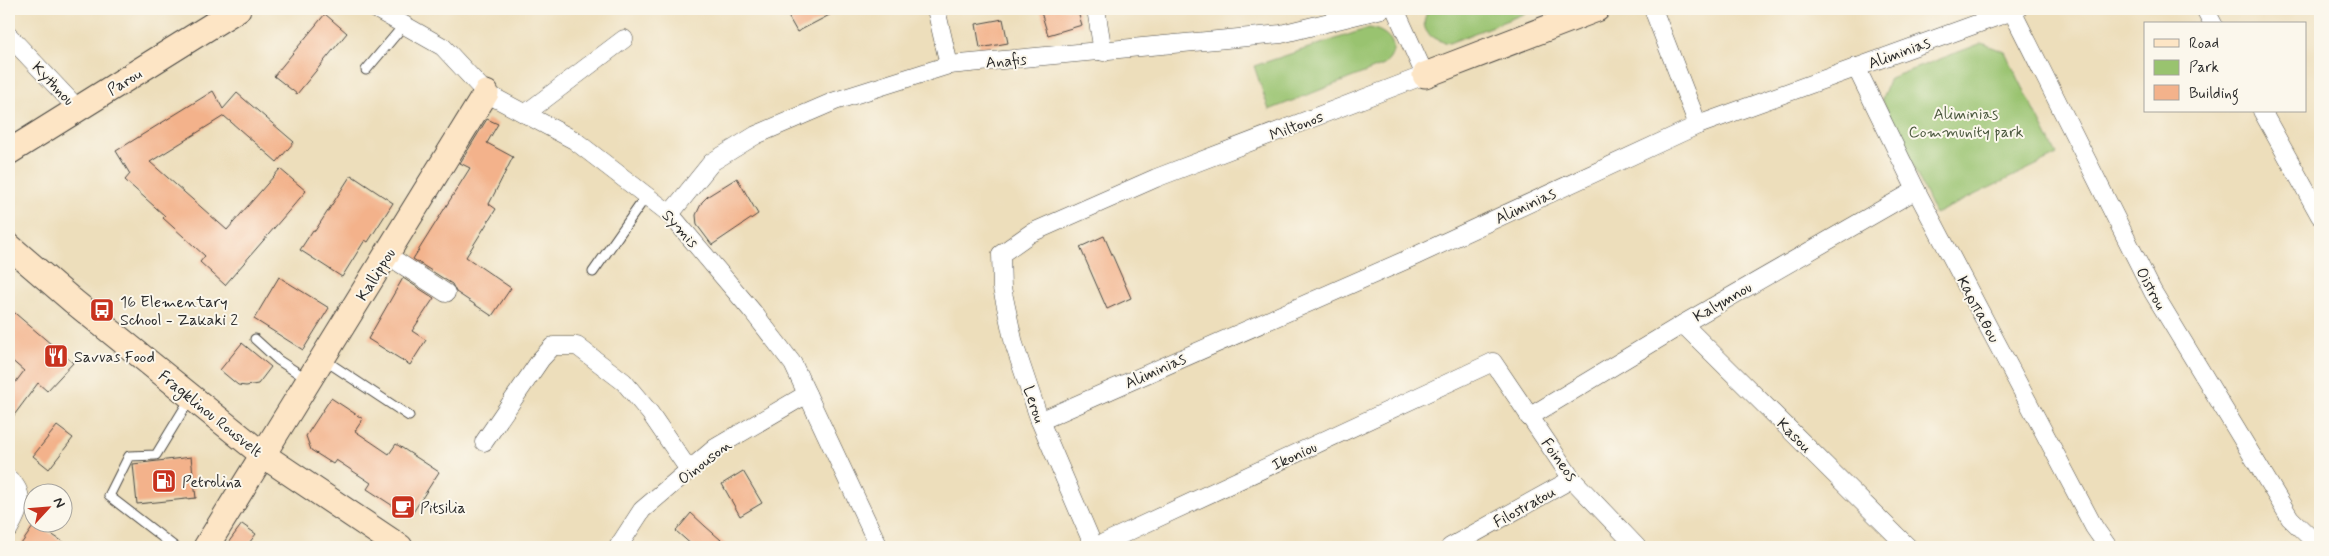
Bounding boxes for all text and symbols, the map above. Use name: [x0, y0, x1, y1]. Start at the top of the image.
legend: [2144, 22, 2306, 112]
street label: Aliminias: [1865, 32, 1934, 74]
text: Road: [2189, 34, 2219, 54]
street label: Anafis: [985, 49, 1028, 74]
street label: Kythnou: [27, 58, 79, 111]
text: Park: [2189, 58, 2219, 78]
street label: Parou: [103, 64, 146, 101]
text: Building: [2189, 84, 2239, 105]
park label: Aliminias Community park: [1908, 104, 2024, 143]
street label: Miltonos: [1267, 107, 1327, 146]
street label: Aliminias: [1492, 183, 1559, 230]
street label: Symis: [657, 205, 703, 253]
street label: Kallippou: [352, 244, 401, 305]
street label: Oistrou: [2130, 264, 2171, 314]
street label: Καρπαθου: [1951, 273, 2004, 347]
street label: Kalymnou: [1690, 277, 1756, 328]
place label: 16 Elementary School - Zakaki 2: [120, 292, 238, 331]
bus stop icon: 16 Elementary School - Zakaki 2: [89, 297, 115, 323]
restaurant icon: Savvas Food: [43, 343, 69, 369]
place label: Savvas Food: [74, 347, 155, 368]
street label: Aliminias: [1122, 349, 1189, 394]
street label: Fragklinou Rousvelt: [153, 366, 266, 463]
street label: Lerou: [1018, 383, 1050, 426]
street label: Kasou: [1772, 414, 1816, 458]
street label: Oinouson: [674, 434, 736, 490]
street label: Foineos: [1536, 434, 1582, 486]
street label: Ikoniou: [1269, 437, 1321, 476]
fuel station icon: Petrolina: [151, 468, 177, 494]
place label: Petrolina: [182, 472, 242, 493]
street label: Filostratou: [1490, 481, 1560, 533]
north arrow: [22, 484, 72, 534]
cafe icon: Pitsilia: [390, 494, 416, 520]
text: N: [49, 495, 69, 511]
place label: Pitsilia: [420, 498, 466, 519]

